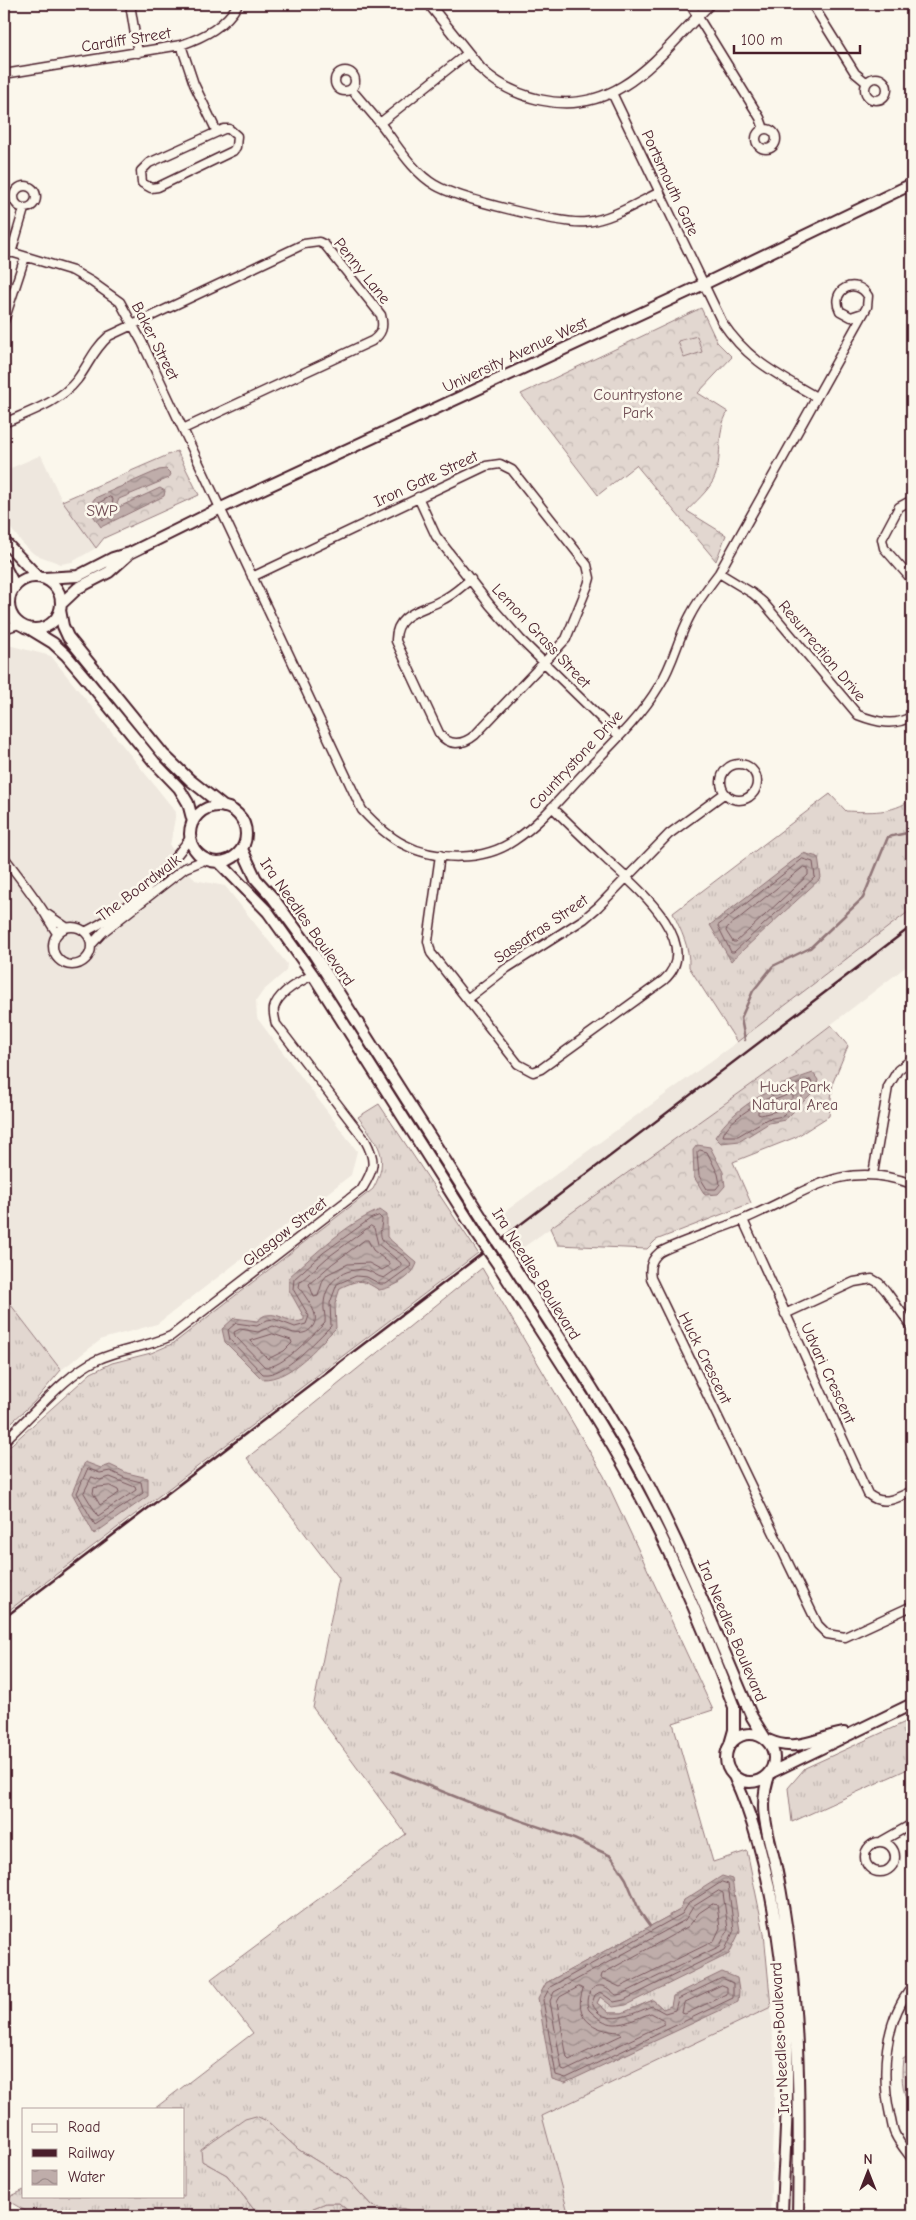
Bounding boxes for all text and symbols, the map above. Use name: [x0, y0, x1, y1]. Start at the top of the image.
scale bar: [734, 22, 860, 54]
street label: Cardiff Street: [80, 24, 172, 56]
text: 100 m: [741, 31, 783, 49]
street label: Portsmouth Gate: [638, 127, 702, 239]
street label: Penny Lane: [330, 234, 394, 308]
street label: Baker Street: [128, 299, 183, 383]
street label: University Avenue West: [440, 313, 591, 396]
park label: Countrystone Park: [593, 386, 683, 422]
street label: Iron Gate Street: [371, 447, 481, 511]
park label: SWP: [86, 502, 118, 520]
street label: Lemon Grass Street: [488, 580, 594, 692]
street label: Resurrection Drive: [775, 597, 869, 705]
street label: Countrystone Drive: [525, 707, 627, 813]
street label: The Boardwalk: [94, 851, 185, 925]
street label: Ira Needles Boulevard: [256, 855, 358, 989]
street label: Sassafras Street: [491, 891, 592, 967]
park label: Huck Park Natural Area: [752, 1078, 838, 1114]
street label: Glasgow Street: [239, 1193, 331, 1270]
street label: Ira Needles Boulevard: [488, 1205, 584, 1343]
street label: Huck Crescent: [675, 1309, 735, 1407]
street label: Udvari Crescent: [797, 1320, 859, 1427]
street label: Ira Needles Boulevard: [694, 1558, 770, 1704]
street label: Ira Needles Boulevard: [767, 1962, 793, 2114]
legend: [22, 2108, 185, 2198]
text: Road: [68, 2118, 100, 2136]
text: Railway: [68, 2144, 115, 2162]
north arrow: [844, 2148, 894, 2198]
text: N: [863, 2151, 873, 2168]
text: Water: [68, 2168, 105, 2186]

